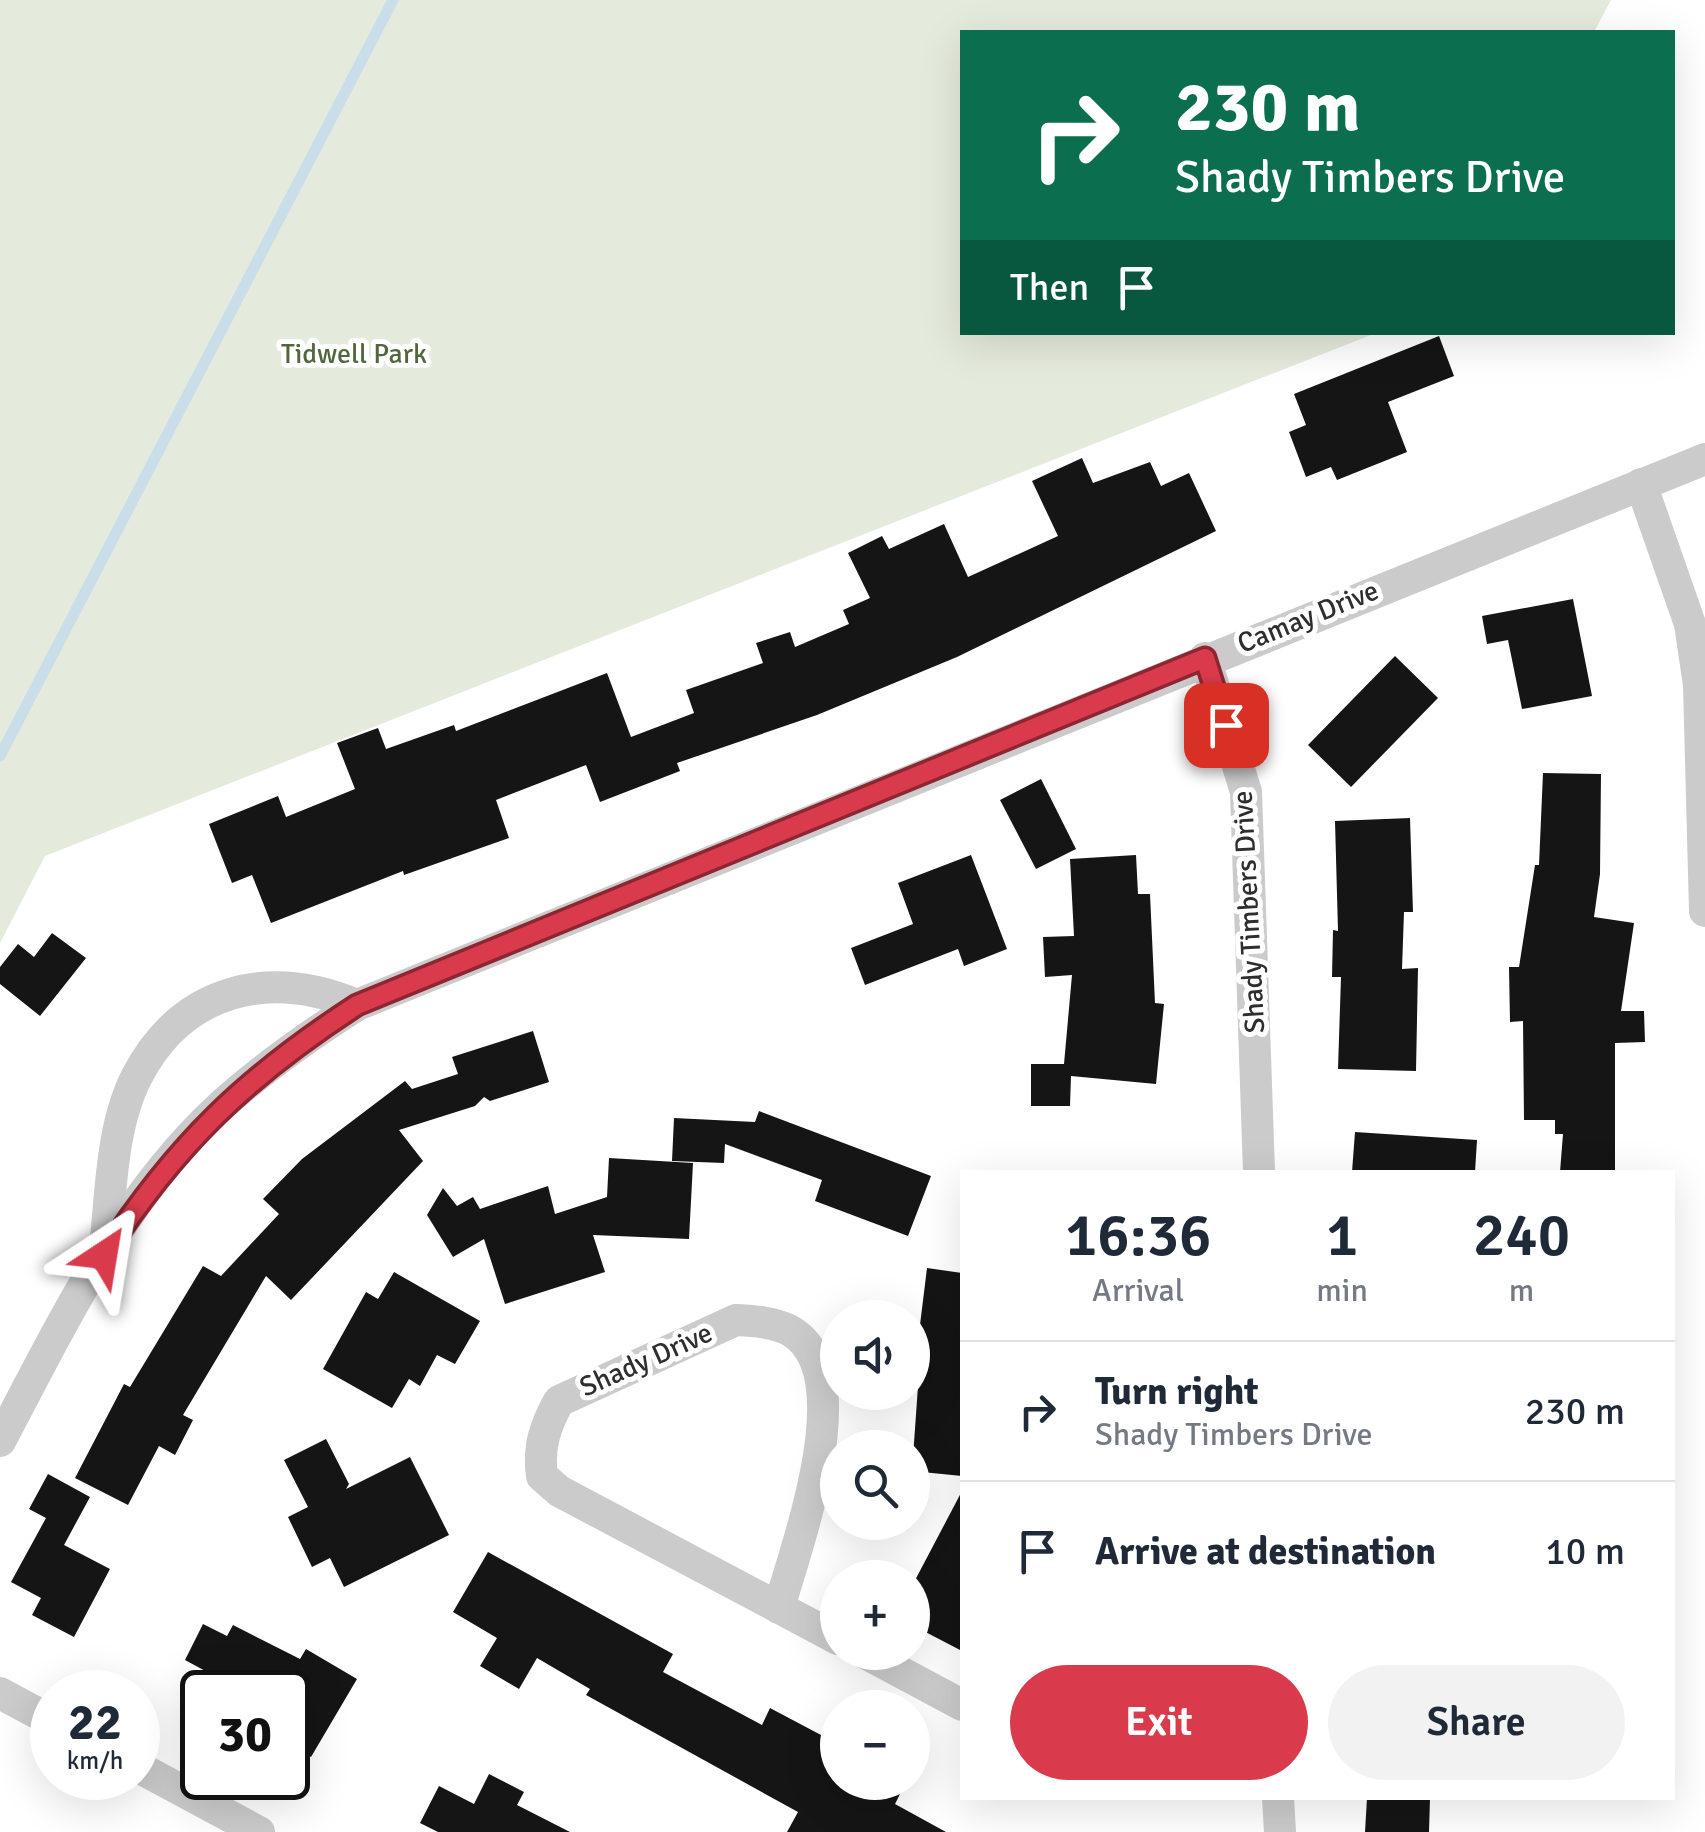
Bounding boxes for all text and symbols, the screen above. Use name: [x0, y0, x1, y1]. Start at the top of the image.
text: 230 m: [1175, 64, 1360, 150]
icon: right: [1010, 70, 1140, 200]
text: Shady Timbers Drive: [1175, 150, 1565, 205]
icon: arrive: [1109, 260, 1164, 315]
text: Then: [1010, 264, 1089, 311]
park label: Tidwell Park: [281, 337, 427, 371]
street label: Camay Drive: [1233, 573, 1383, 661]
pin: [1184, 683, 1269, 768]
icon: arrive: [1199, 698, 1254, 753]
street label: Shady Timbers Drive: [1226, 790, 1272, 1034]
text: 16:36: [1065, 1199, 1211, 1273]
text: 1: [1326, 1199, 1358, 1273]
text: 240: [1473, 1199, 1570, 1273]
position arrow: [52, 1203, 156, 1307]
text: Arrival: [1092, 1271, 1184, 1310]
text: min: [1316, 1271, 1368, 1310]
text: m: [1509, 1271, 1534, 1310]
map controls: [820, 1300, 930, 1800]
button: sound: [820, 1300, 930, 1410]
street label: Shady Drive: [574, 1316, 718, 1404]
text: Turn right: [1095, 1368, 1259, 1415]
icon: right: [1010, 1384, 1065, 1439]
text: 230 m: [1525, 1388, 1625, 1435]
text: Shady Timbers Drive: [1095, 1415, 1372, 1454]
button: search: [820, 1430, 930, 1540]
icon: arrive: [1010, 1524, 1065, 1579]
text: Arrive at destination: [1095, 1528, 1436, 1575]
text: 10 m: [1545, 1528, 1625, 1575]
button: +: [820, 1560, 930, 1670]
button: Exit: [1010, 1665, 1308, 1780]
button: Share: [1328, 1665, 1625, 1780]
speed limit sign: 30: [180, 1670, 310, 1800]
button: −: [820, 1690, 930, 1800]
text: 22: [68, 1692, 122, 1754]
text: km/h: [67, 1745, 123, 1776]

